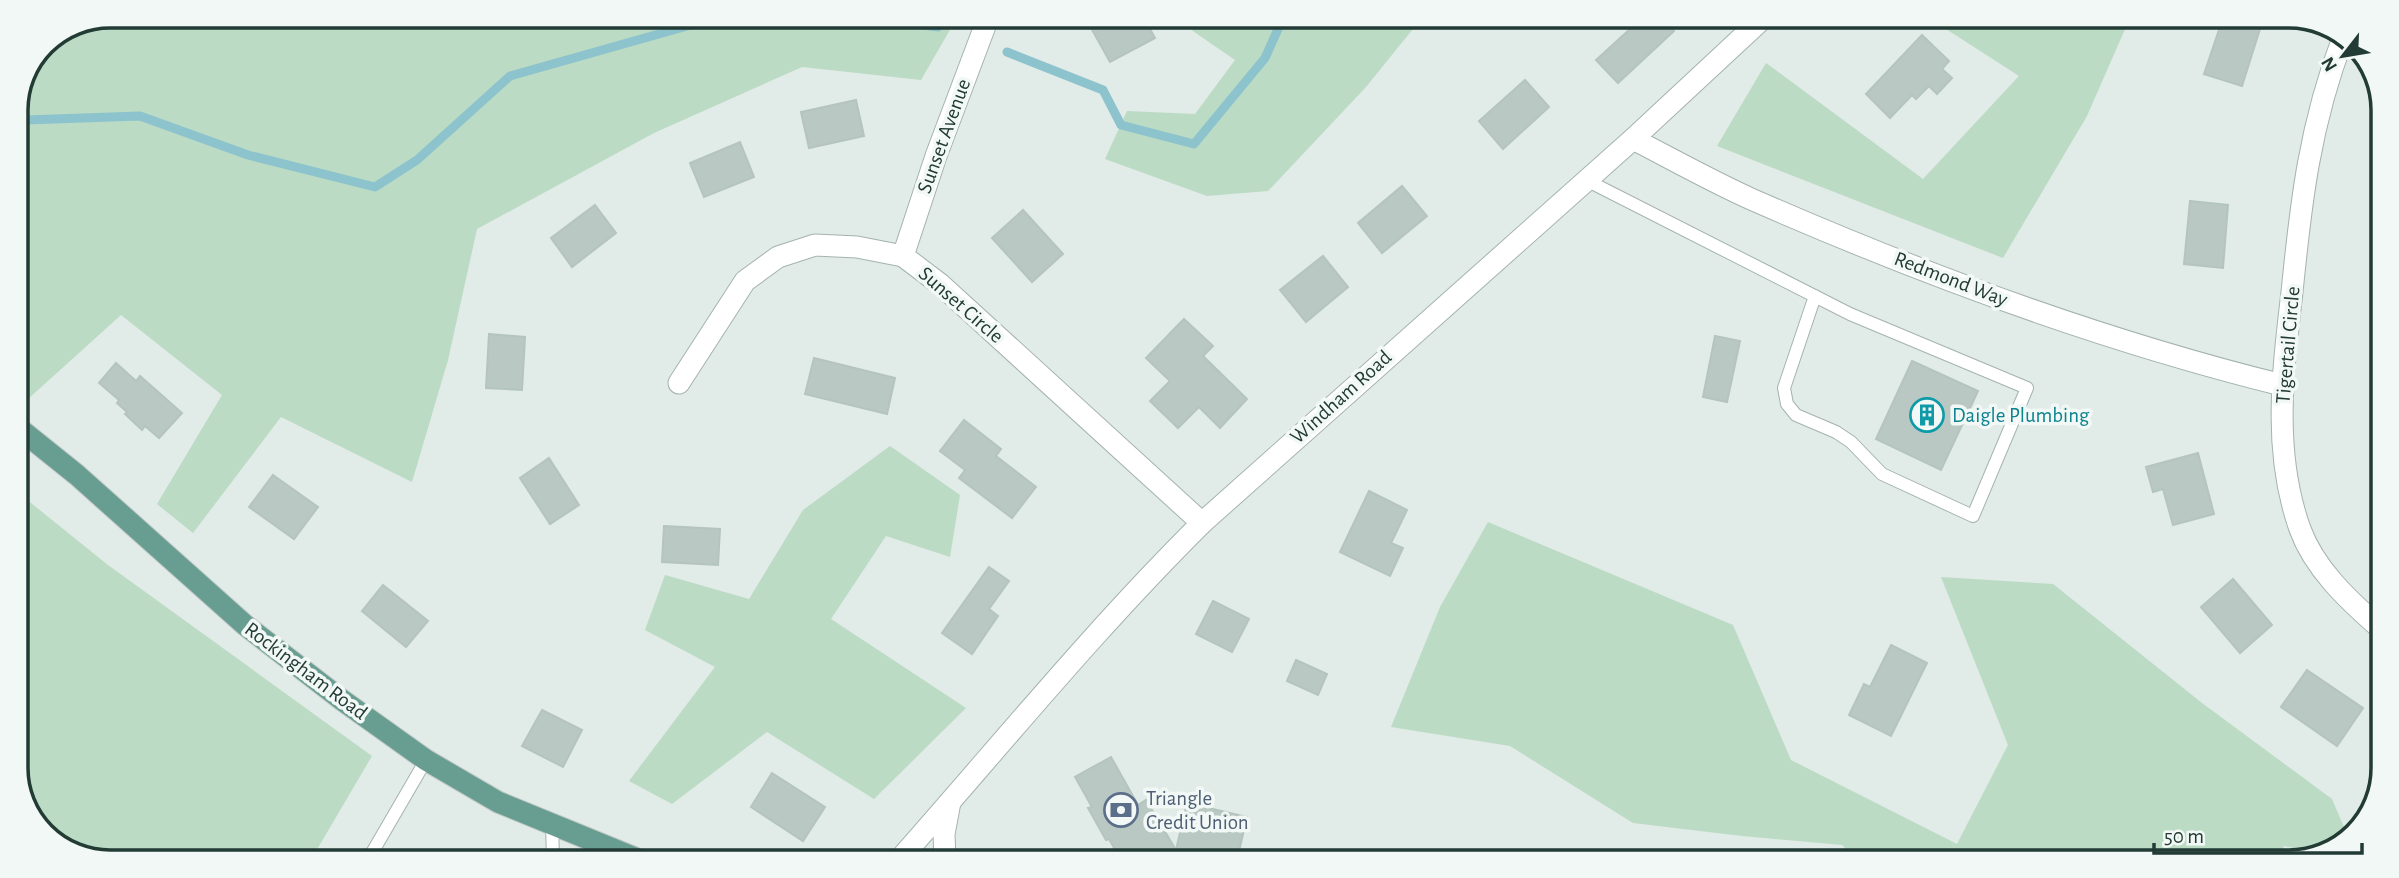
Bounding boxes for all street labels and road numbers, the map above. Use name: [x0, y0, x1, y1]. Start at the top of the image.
street label: Sunset Avenue: [914, 76, 974, 196]
street label: Redmond Way: [1891, 248, 2011, 310]
street label: Sunset Circle: [915, 263, 1007, 347]
street label: Tigertail Circle: [2272, 285, 2304, 405]
street label: Windham Road: [1286, 346, 1396, 448]
street label: Rockingham Road: [241, 618, 371, 724]

